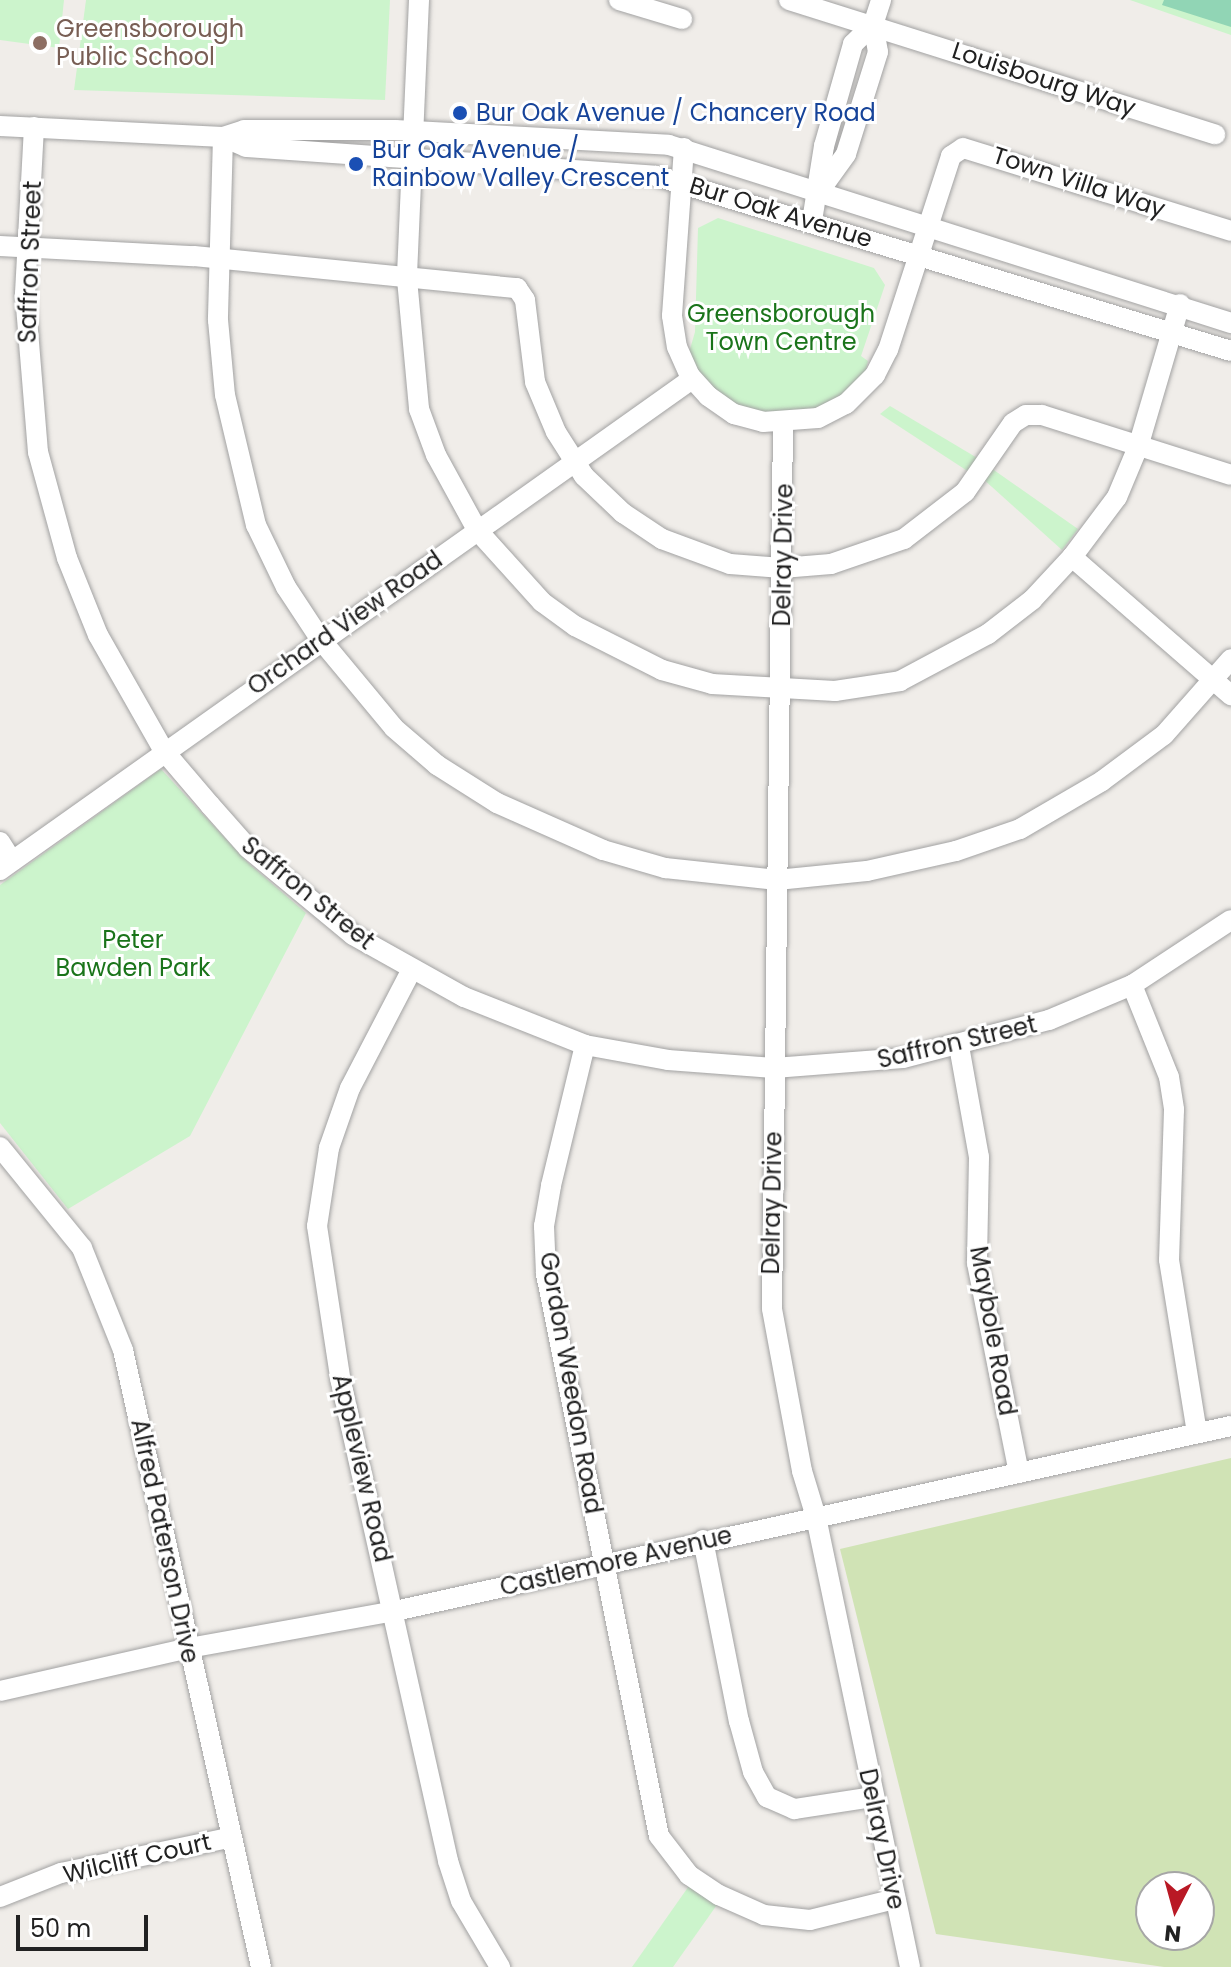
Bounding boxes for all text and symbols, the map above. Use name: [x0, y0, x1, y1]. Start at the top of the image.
place label: Greensborough Public School: [56, 15, 244, 71]
marker: Greensborough Public School: [31, 34, 49, 52]
street label: Louisbourg Way: [949, 36, 1139, 122]
place label: Bur Oak Avenue / Chancery Road: [476, 99, 876, 127]
marker: Bur Oak Avenue / Chancery Road: [451, 104, 469, 122]
place label: Bur Oak Avenue / Rainbow Valley Crescent: [372, 136, 669, 192]
street label: Town Villa Way: [989, 141, 1169, 223]
marker: Bur Oak Avenue / Rainbow Valley Crescent: [347, 155, 365, 173]
street label: Bur Oak Avenue: [686, 171, 876, 253]
street label: Saffron Street: [13, 180, 47, 344]
park label: Greensborough Town Centre: [687, 300, 875, 356]
street label: Delray Drive: [767, 483, 799, 627]
street label: Orchard View Road: [242, 545, 448, 701]
street label: Saffron Street: [236, 831, 380, 955]
park label: Peter Bawden Park: [56, 926, 210, 982]
street label: Saffron Street: [875, 1010, 1039, 1074]
street label: Delray Drive: [756, 1131, 788, 1275]
street label: Maybole Road: [964, 1244, 1022, 1418]
street label: Gordon Weedon Road: [534, 1250, 608, 1516]
street label: Appleview Road: [326, 1371, 398, 1565]
street label: Alfred Paterson Drive: [125, 1416, 205, 1666]
street label: Castlemore Avenue: [497, 1520, 735, 1602]
street label: Delray Drive: [853, 1766, 911, 1912]
street label: Wilcliff Court: [60, 1827, 214, 1889]
north arrow: [1135, 1871, 1215, 1951]
scale bar: [20, 1899, 152, 1949]
text: 50 m: [30, 1912, 91, 1945]
text: N: [1163, 1917, 1183, 1950]

